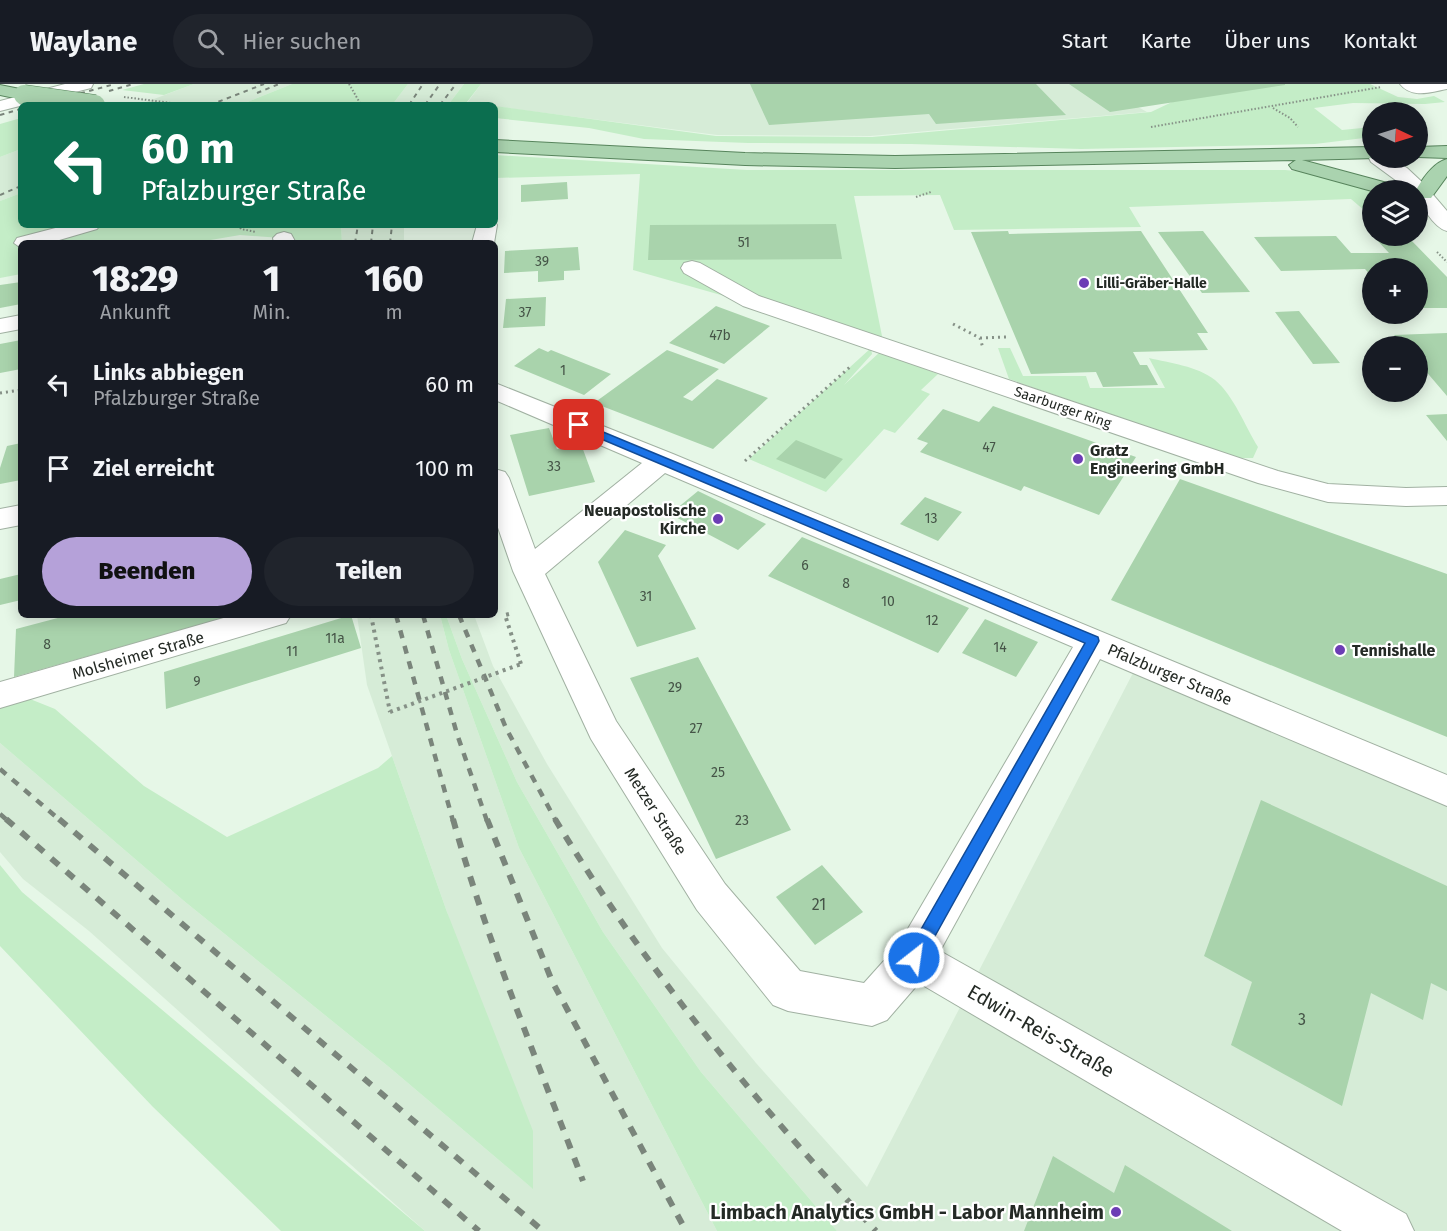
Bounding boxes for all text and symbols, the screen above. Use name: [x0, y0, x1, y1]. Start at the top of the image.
search box: [173, 14, 593, 68]
text: Waylane: [30, 25, 137, 58]
icon: search: [194, 25, 227, 58]
text: Hier suchen: [242, 28, 361, 55]
text: Start: [1062, 28, 1108, 54]
text: Karte: [1141, 28, 1191, 54]
text: Über uns: [1224, 28, 1310, 54]
text: Kontakt: [1343, 28, 1417, 54]
north arrow: [1362, 102, 1428, 168]
map controls: [1362, 102, 1428, 402]
text: 60 m: [141, 124, 235, 174]
icon: left: [42, 126, 120, 204]
text: Pfalzburger Straße: [141, 175, 366, 207]
button: layers: [1362, 180, 1428, 246]
house number: 51: [738, 234, 750, 251]
house number: 39: [535, 253, 549, 270]
text: 18:29: [92, 257, 178, 301]
text: 1: [263, 257, 280, 301]
text: 160: [365, 257, 424, 301]
button: +: [1362, 258, 1428, 324]
place label: Lilli-Gräber-Halle: [1096, 275, 1207, 292]
marker: Lilli-Gräber-Halle: [1077, 276, 1091, 290]
text: Ankunft: [100, 300, 171, 324]
text: Min.: [253, 300, 290, 324]
text: m: [386, 300, 403, 324]
house number: 37: [518, 304, 532, 321]
house number: 47b: [709, 327, 731, 344]
button: −: [1362, 336, 1428, 402]
text: Links abbiegen: [93, 359, 244, 386]
house number: 1: [560, 362, 566, 379]
icon: left: [42, 368, 75, 401]
text: 60 m: [425, 371, 474, 398]
street label: Saarburger Ring: [1012, 383, 1114, 432]
text: Pfalzburger Straße: [93, 386, 260, 410]
pin: [553, 399, 604, 450]
icon: arrive: [562, 408, 595, 441]
house number: 47: [982, 439, 996, 456]
place label: Gratz Engineering GmbH: [1090, 441, 1225, 478]
icon: arrive: [42, 452, 75, 485]
marker: Gratz Engineering GmbH: [1071, 452, 1085, 466]
text: Ziel erreicht: [93, 455, 214, 482]
text: 100 m: [415, 455, 474, 482]
house number: 33: [547, 458, 561, 475]
place label: Neuapostolische Kirche: [584, 501, 706, 538]
house number: 13: [924, 510, 938, 527]
marker: Neuapostolische Kirche: [711, 512, 725, 526]
button: Beenden: [42, 537, 252, 606]
button: Teilen: [264, 537, 474, 606]
house number: 6: [801, 557, 809, 574]
house number: 8: [842, 575, 850, 592]
house number: 31: [640, 588, 652, 605]
house number: 10: [881, 593, 895, 610]
house number: 12: [926, 612, 939, 629]
street label: Molsheimer Straße: [70, 628, 206, 683]
house number: 11a: [325, 630, 345, 647]
house number: 8: [43, 636, 51, 653]
house number: 14: [993, 639, 1007, 656]
street label: Pfalzburger Straße: [1105, 640, 1235, 709]
place label: Tennishalle: [1352, 641, 1436, 660]
house number: 11: [286, 643, 298, 660]
marker: Tennishalle: [1333, 643, 1347, 657]
house number: 9: [193, 673, 201, 690]
house number: 29: [668, 679, 682, 696]
house number: 27: [689, 720, 703, 737]
street label: Metzer Straße: [620, 764, 691, 858]
house number: 25: [711, 764, 725, 781]
house number: 23: [735, 812, 749, 829]
house number: 21: [812, 895, 826, 914]
position arrow: [882, 926, 946, 990]
street label: Edwin-Reis-Straße: [963, 979, 1119, 1083]
house number: 3: [1298, 1010, 1306, 1029]
place label: Limbach Analytics GmbH - Labor Mannheim: [710, 1200, 1104, 1224]
marker: Limbach Analytics GmbH - Labor Mannheim: [1109, 1205, 1123, 1219]

